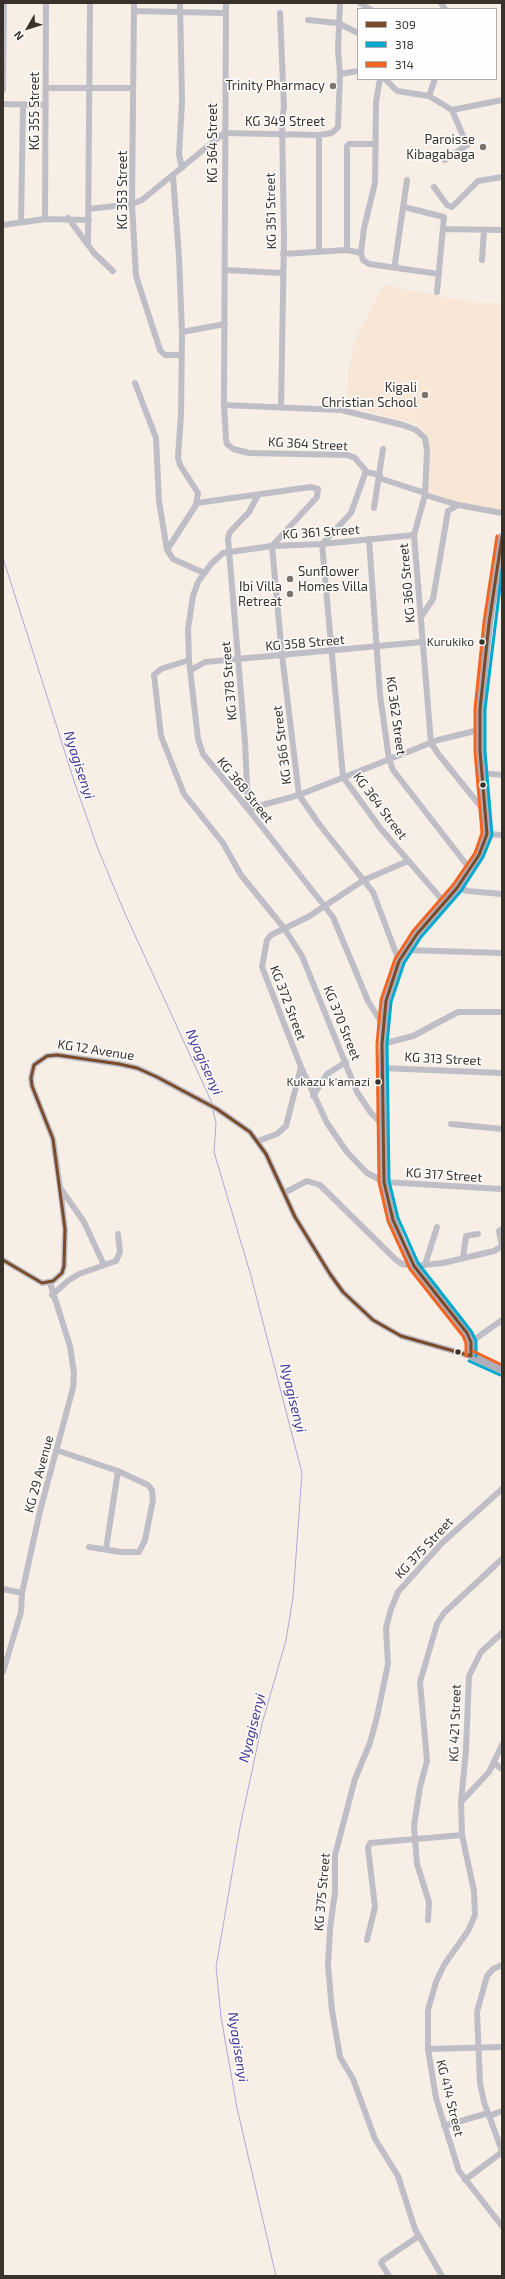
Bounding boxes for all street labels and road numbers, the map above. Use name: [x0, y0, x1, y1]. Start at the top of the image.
street label: KG 355 Street: [27, 72, 43, 150]
street label: KG 364 Street: [205, 103, 221, 183]
street label: KG 349 Street: [245, 114, 325, 130]
street label: KG 353 Street: [115, 151, 131, 229]
street label: KG 351 Street: [263, 172, 279, 250]
street label: KG 364 Street: [268, 434, 348, 454]
street label: KG 361 Street: [282, 522, 360, 542]
street label: KG 360 Street: [396, 542, 418, 624]
street label: KG 358 Street: [265, 632, 345, 654]
street label: KG 378 Street: [218, 641, 240, 721]
street label: KG 362 Street: [383, 676, 409, 756]
street label: KG 366 Street: [269, 705, 295, 785]
street label: KG 368 Street: [214, 754, 276, 826]
street label: KG 364 Street: [350, 769, 410, 843]
street label: KG 372 Street: [267, 963, 309, 1043]
street label: KG 370 Street: [320, 983, 364, 1063]
street label: KG 12 Avenue: [57, 1036, 135, 1064]
street label: KG 313 Street: [404, 1049, 482, 1069]
street label: KG 317 Street: [405, 1165, 483, 1185]
street label: KG 29 Avenue: [21, 1434, 57, 1514]
street label: KG 375 Street: [392, 1514, 456, 1582]
street label: KG 421 Street: [446, 1684, 464, 1762]
street label: KG 375 Street: [311, 1852, 333, 1932]
street label: KG 414 Street: [433, 2058, 467, 2138]

